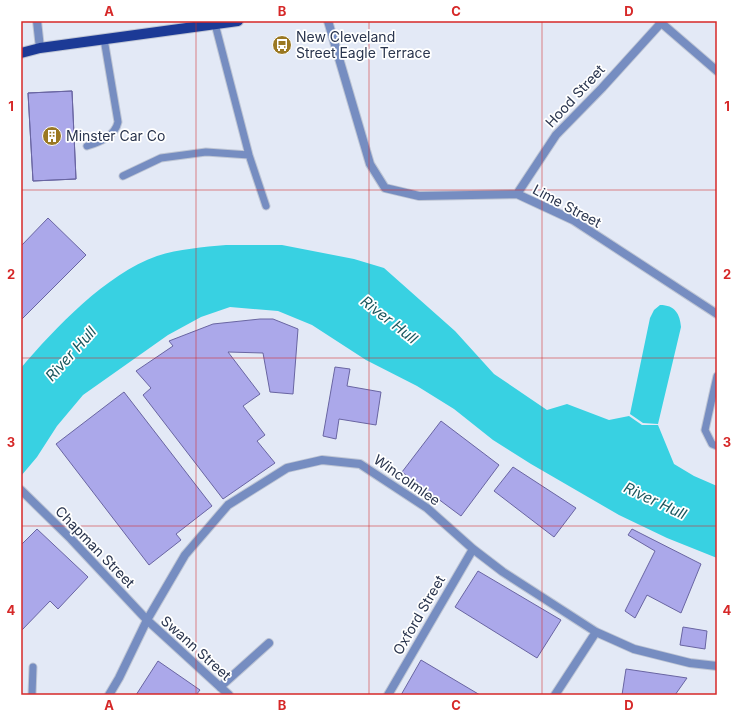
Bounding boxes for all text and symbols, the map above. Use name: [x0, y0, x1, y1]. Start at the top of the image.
text: A: [104, 3, 114, 19]
text: B: [278, 3, 287, 19]
text: C: [451, 3, 461, 19]
text: D: [624, 3, 634, 19]
place label: New Cleveland Street Eagle Terrace: [296, 28, 431, 61]
bus stop icon: New Cleveland Street Eagle Terrace: [271, 34, 293, 56]
street label: Hood Street: [541, 61, 608, 130]
text: 1: [8, 98, 14, 114]
text: 1: [724, 98, 730, 114]
building icon: Minster Car Co: [41, 125, 63, 147]
place label: Minster Car Co: [66, 127, 165, 144]
street label: Lime Street: [530, 180, 605, 231]
text: 2: [7, 266, 15, 282]
text: 2: [723, 266, 731, 282]
water label: River Hull: [357, 291, 422, 348]
water label: River Hull: [41, 322, 100, 385]
text: 3: [7, 434, 15, 450]
text: 3: [723, 434, 731, 450]
street label: Wincolmlee: [371, 450, 444, 509]
water label: River Hull: [621, 478, 690, 524]
street label: Chapman Street: [52, 502, 139, 591]
street label: Oxford Street: [389, 572, 448, 657]
text: 4: [7, 602, 16, 618]
text: 4: [723, 602, 732, 618]
street label: Swann Street: [158, 612, 235, 684]
text: A: [104, 697, 114, 713]
text: B: [278, 697, 287, 713]
text: C: [451, 697, 461, 713]
text: D: [624, 697, 634, 713]

